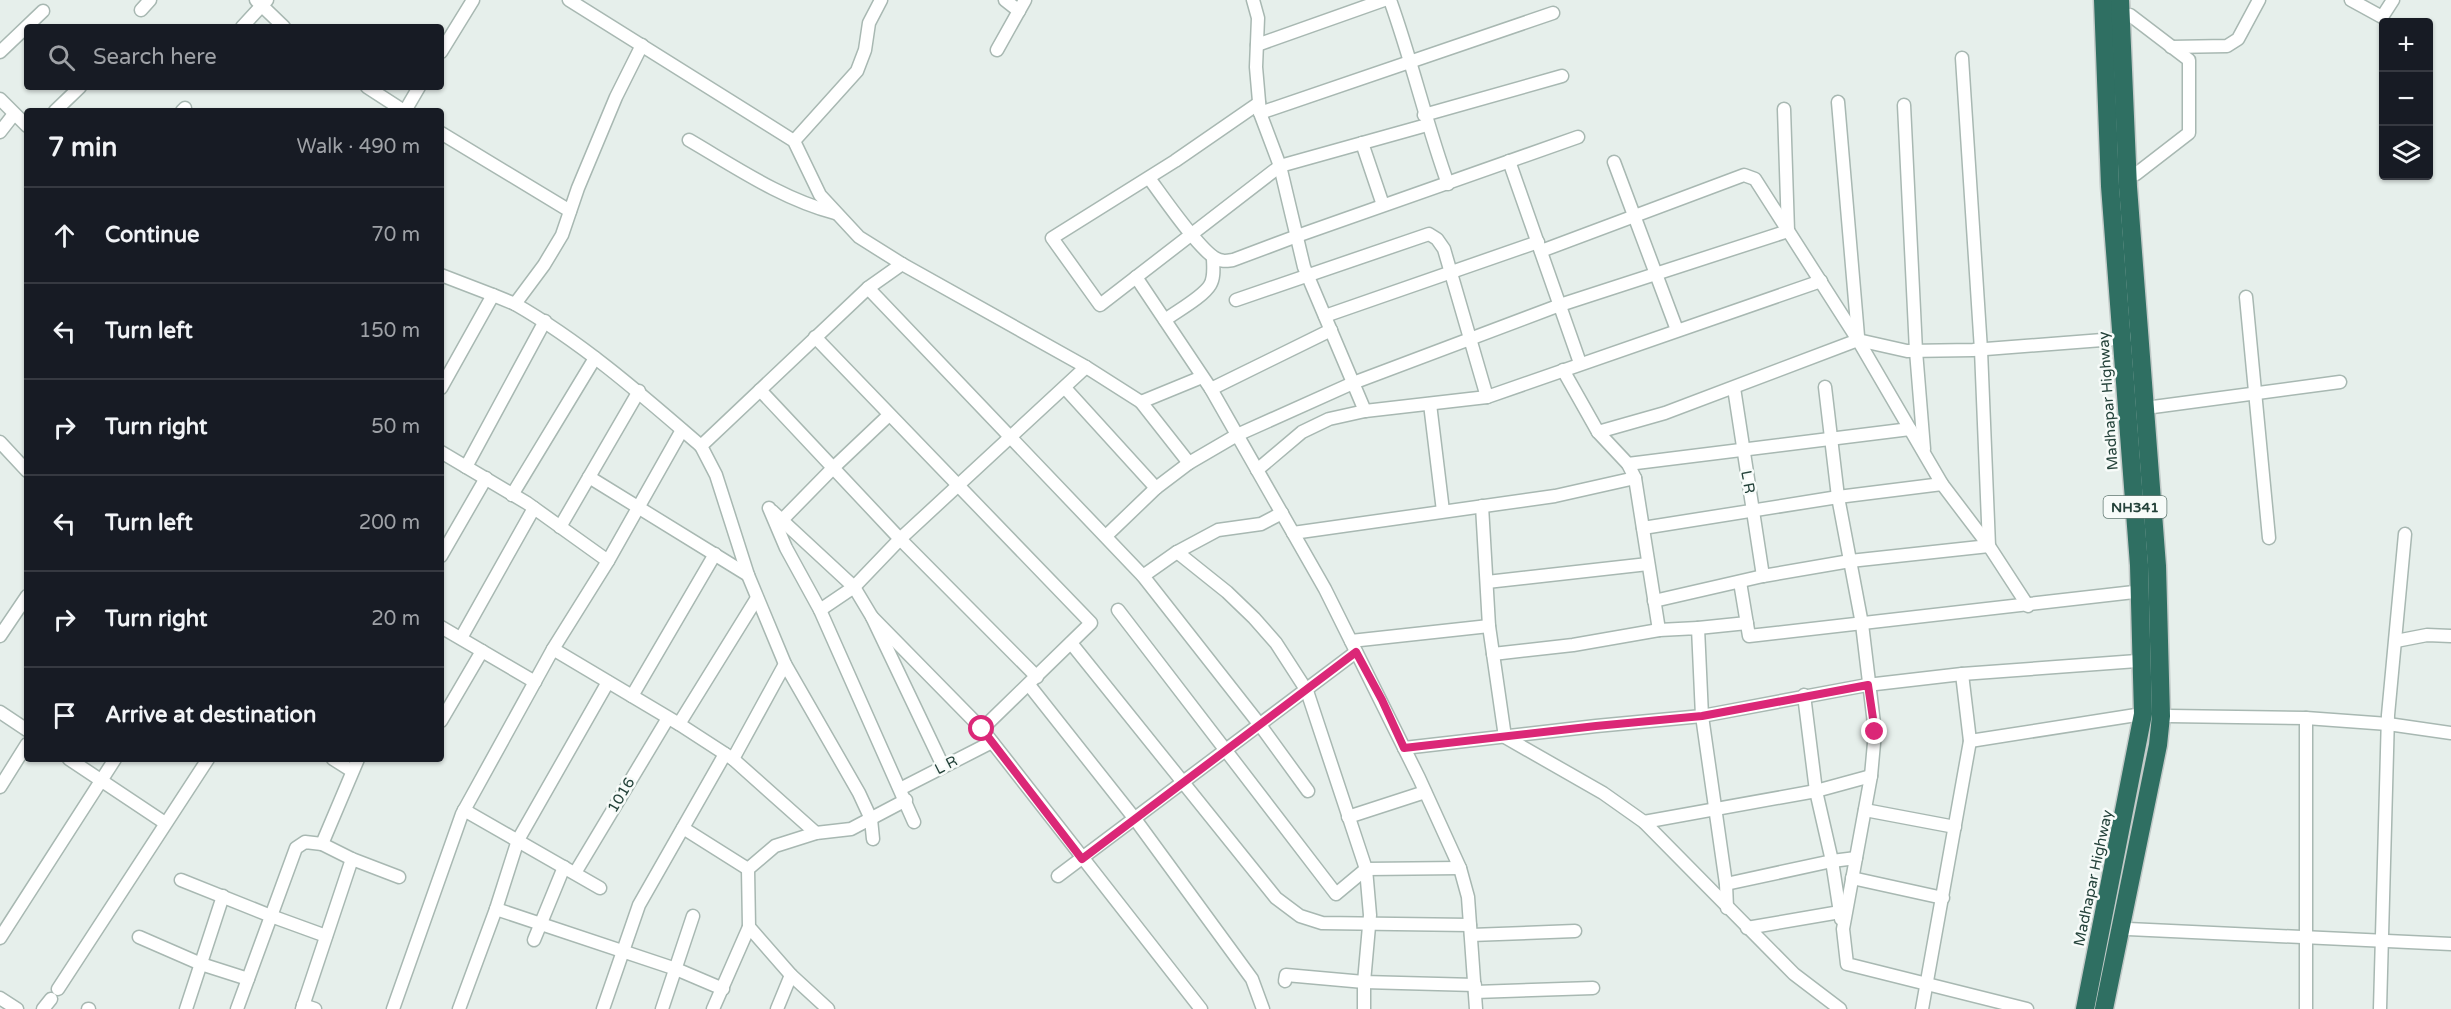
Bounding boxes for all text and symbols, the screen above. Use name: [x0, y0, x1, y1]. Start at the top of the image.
map controls: [2379, 18, 2433, 180]
button: +: [2379, 18, 2433, 72]
search box: [24, 24, 444, 90]
icon: search: [45, 41, 78, 74]
text: Search here: [93, 44, 217, 70]
button: −: [2379, 72, 2433, 126]
button: layers: [2379, 126, 2433, 180]
text: 7 min: [48, 132, 117, 163]
text: Walk · 490 m: [297, 135, 420, 159]
icon: ahead: [48, 219, 81, 252]
text: Continue: [105, 222, 200, 248]
text: 70 m: [371, 223, 420, 247]
icon: left: [48, 315, 81, 348]
text: Turn left: [105, 318, 193, 344]
text: 150 m: [359, 319, 420, 343]
street label: Madhapar Highway: [2094, 331, 2122, 471]
icon: right: [48, 411, 81, 444]
text: Turn right: [105, 414, 207, 440]
text: 50 m: [371, 415, 420, 439]
street label: L R: [1737, 469, 1759, 495]
road number: NH341: [2104, 496, 2166, 518]
icon: left: [48, 507, 81, 540]
text: Turn left: [105, 510, 193, 536]
text: 200 m: [359, 511, 420, 535]
icon: right: [48, 603, 81, 636]
text: Turn right: [105, 606, 207, 632]
text: 20 m: [371, 607, 420, 631]
icon: arrive: [48, 699, 81, 732]
text: Arrive at destination: [105, 702, 316, 728]
route start: [968, 715, 994, 741]
route end: [1861, 718, 1887, 744]
street label: L R: [932, 752, 960, 778]
street label: 1016: [604, 774, 638, 816]
street label: Madhapar Highway: [2070, 808, 2116, 948]

